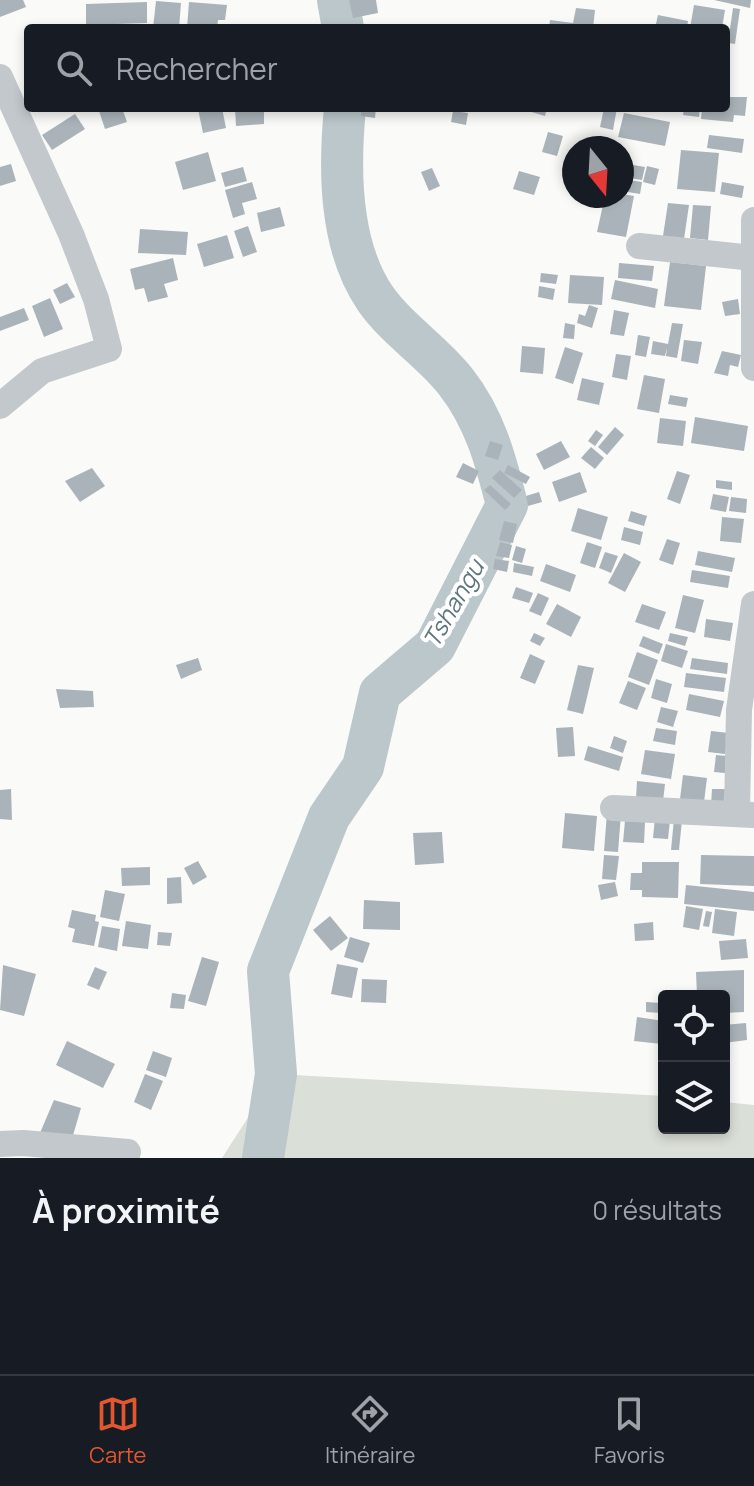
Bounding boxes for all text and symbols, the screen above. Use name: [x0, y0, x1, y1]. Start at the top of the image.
search box: [24, 24, 730, 112]
icon: search: [52, 46, 96, 90]
text: Rechercher: [116, 48, 278, 89]
north arrow: [562, 136, 634, 208]
water label: Tshangu: [414, 552, 492, 653]
map controls: [658, 990, 730, 1134]
button: locate: [658, 990, 730, 1062]
button: layers: [658, 1062, 730, 1134]
text: À proximité: [32, 1187, 220, 1233]
text: 0 résultats: [592, 1192, 722, 1228]
tab: Carte: [89, 1392, 146, 1470]
tab: Itinéraire: [325, 1392, 415, 1470]
tab: Favoris: [594, 1392, 665, 1470]

